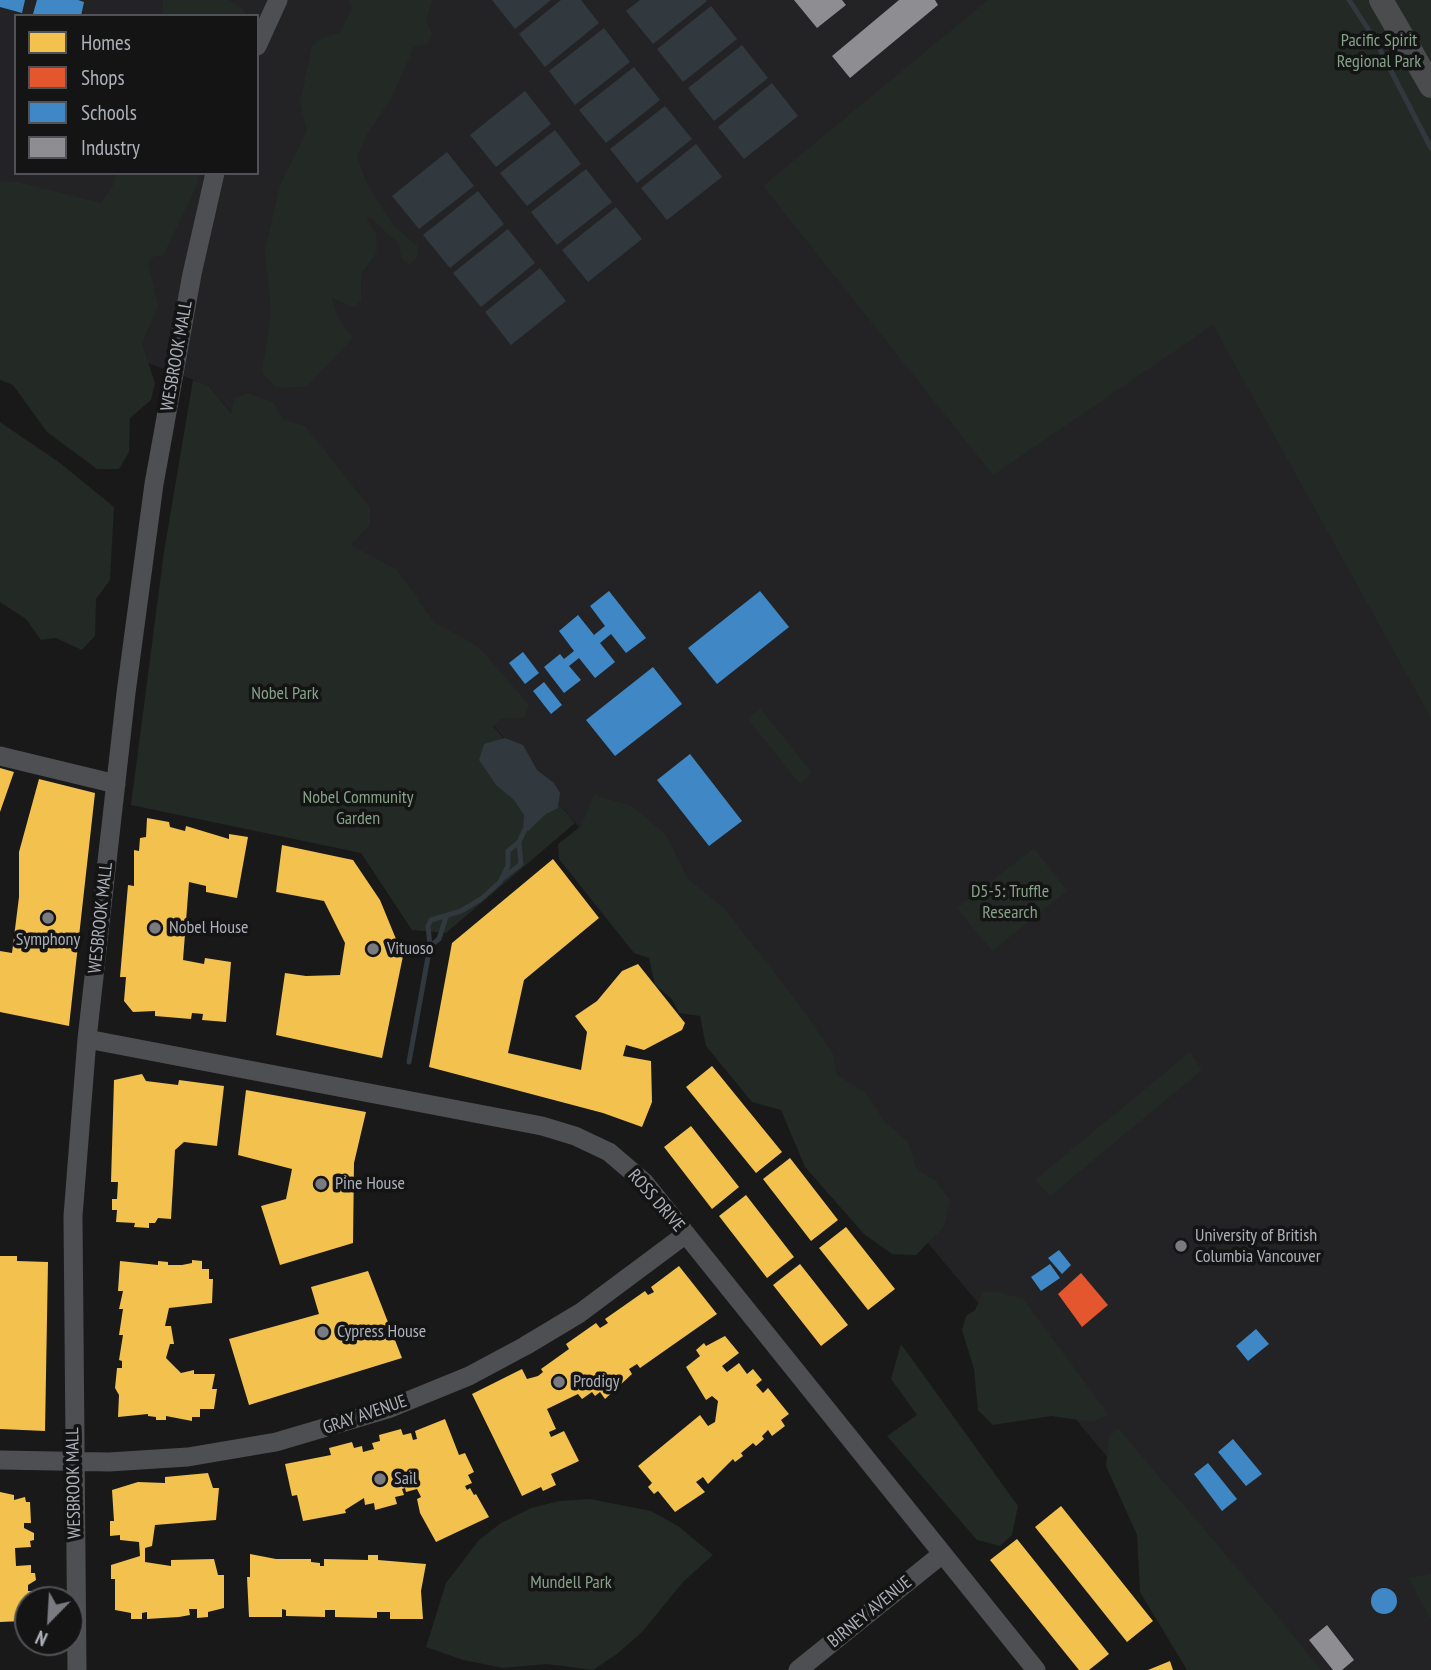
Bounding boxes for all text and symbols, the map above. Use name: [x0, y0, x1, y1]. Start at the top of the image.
legend: [14, 14, 259, 175]
text: Homes: [81, 29, 131, 56]
park label: Pacific Spirit Regional Park: [1337, 30, 1421, 72]
text: Shops: [81, 64, 125, 91]
text: Schools: [81, 99, 137, 126]
text: Industry: [81, 134, 140, 161]
street label: WESBROOK MALL: [157, 299, 197, 413]
park label: Nobel Park: [251, 683, 319, 705]
park label: Nobel Community Garden: [303, 787, 413, 830]
street label: WESBROOK MALL: [84, 861, 118, 975]
park label: D5-5: Truffle Research: [971, 881, 1049, 924]
marker: Symphony: [40, 910, 56, 926]
place label: Nobel House: [169, 917, 248, 939]
marker: Nobel House: [147, 920, 163, 936]
place label: Symphony: [16, 929, 80, 951]
place label: Vituoso: [387, 938, 434, 960]
marker: Vituoso: [365, 941, 381, 957]
street label: ROSS DRIVE: [623, 1165, 689, 1237]
place label: Pine House: [335, 1173, 405, 1195]
marker: Pine House: [313, 1176, 329, 1192]
place label: University of British Columbia Vancouver: [1195, 1225, 1321, 1268]
marker: University of British Columbia Vancouver: [1173, 1238, 1189, 1254]
place label: Cypress House: [337, 1321, 426, 1343]
marker: Cypress House: [315, 1324, 331, 1340]
place label: Prodigy: [573, 1371, 620, 1393]
marker: Prodigy: [551, 1374, 567, 1390]
street label: GRAY AVENUE: [320, 1391, 410, 1439]
street label: WESBROOK MALL: [62, 1427, 86, 1539]
place label: Sail: [394, 1468, 417, 1490]
marker: Sail: [372, 1471, 388, 1487]
park label: Mundell Park: [530, 1572, 612, 1594]
street label: BIRNEY AVENUE: [824, 1572, 916, 1652]
north arrow: [14, 1586, 84, 1656]
text: N: [32, 1625, 51, 1651]

